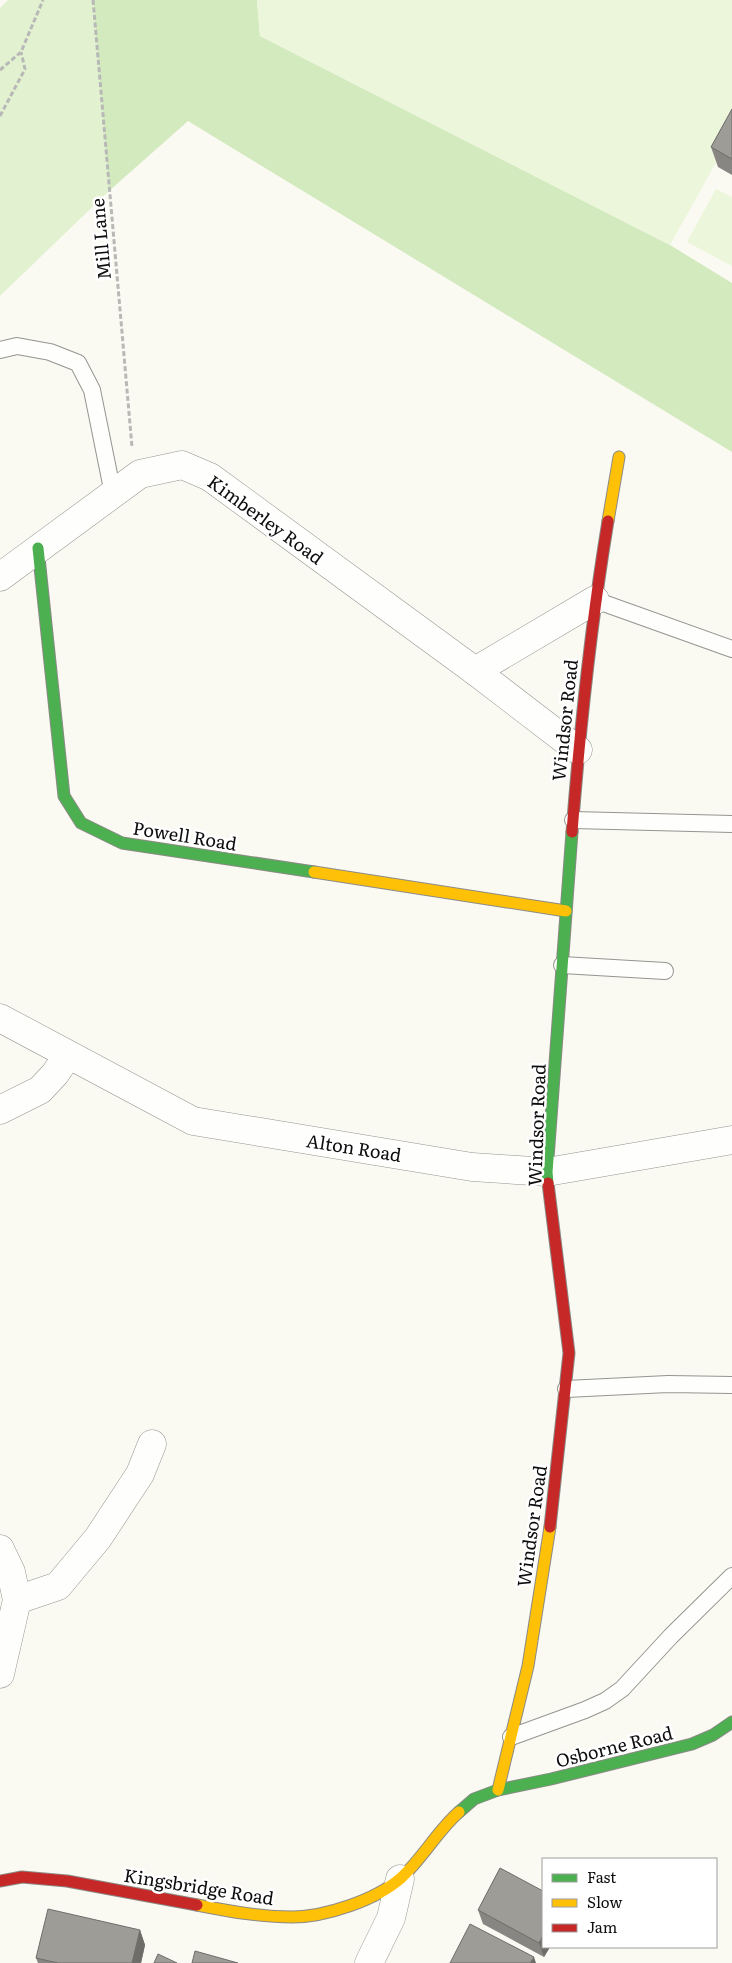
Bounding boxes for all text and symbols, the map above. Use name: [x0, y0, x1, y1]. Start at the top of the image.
street label: Mill Lane: [83, 197, 117, 281]
street label: Kimberley Road: [203, 468, 329, 570]
street label: Windsor Road: [544, 658, 584, 782]
street label: Powell Road: [131, 813, 239, 857]
street label: Windsor Road: [520, 1063, 552, 1187]
street label: Alton Road: [305, 1126, 403, 1168]
street label: Windsor Road: [509, 1464, 553, 1588]
street label: Osborne Road: [553, 1718, 675, 1774]
legend: [542, 1858, 717, 1948]
street label: Kingsbridge Road: [122, 1861, 276, 1911]
text: Fast: [587, 1865, 616, 1888]
text: Slow: [587, 1890, 622, 1913]
text: Jam: [587, 1915, 618, 1938]

